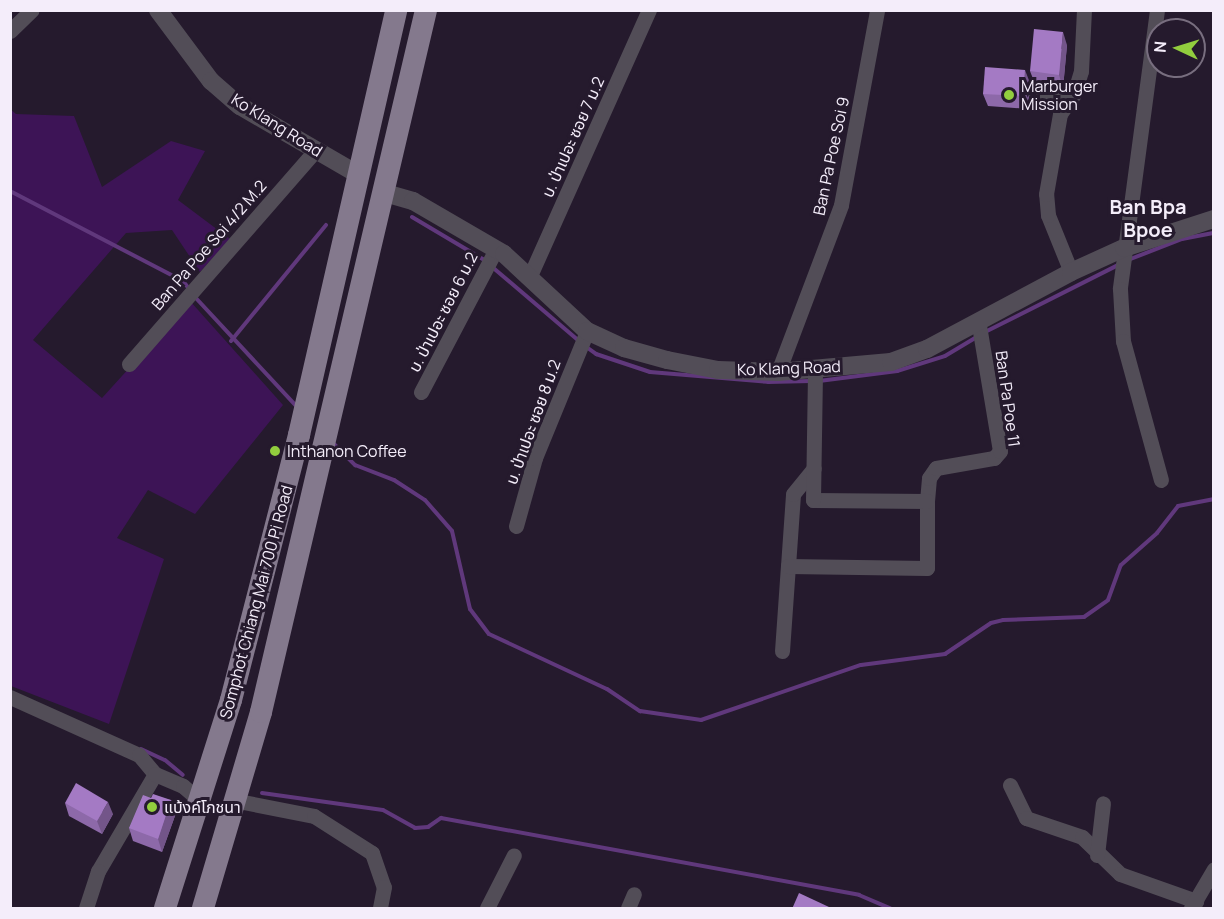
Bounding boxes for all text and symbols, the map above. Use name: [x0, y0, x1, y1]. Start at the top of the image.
north arrow: [1146, 18, 1206, 78]
text: N: [1149, 40, 1171, 53]
street label: บ. ป่าเปอะ ซอย 7 ม.2: [538, 74, 608, 200]
place label: Marburger Mission: [1021, 76, 1098, 114]
marker: Marburger Mission: [1002, 88, 1016, 102]
street label: Ko Klang Road: [228, 89, 326, 161]
street label: Ban Pa Poe Soi 9: [809, 95, 853, 217]
street label: Ban Pa Poe Soi 4/2 M.2: [148, 176, 270, 314]
district label: Ban Bpa Bpoe: [1109, 194, 1187, 241]
street label: บ. ป่าเปอะ ซอย 6 ม.2: [404, 249, 482, 375]
street label: Ban Pa Poe 11: [992, 350, 1024, 448]
street label: บ. ป่าเปอะ ซอย 8 ม.2: [502, 357, 564, 487]
street label: Ko Klang Road: [737, 357, 841, 379]
place label: Inthanon Coffee: [287, 441, 407, 461]
marker: Inthanon Coffee: [268, 444, 282, 458]
street label: Somphot Chiang Mai 700 Pi Road: [216, 483, 296, 721]
place label: แบ้งค์โภชนา: [164, 797, 241, 817]
marker: แบ้งค์โภชนา: [145, 800, 159, 814]

